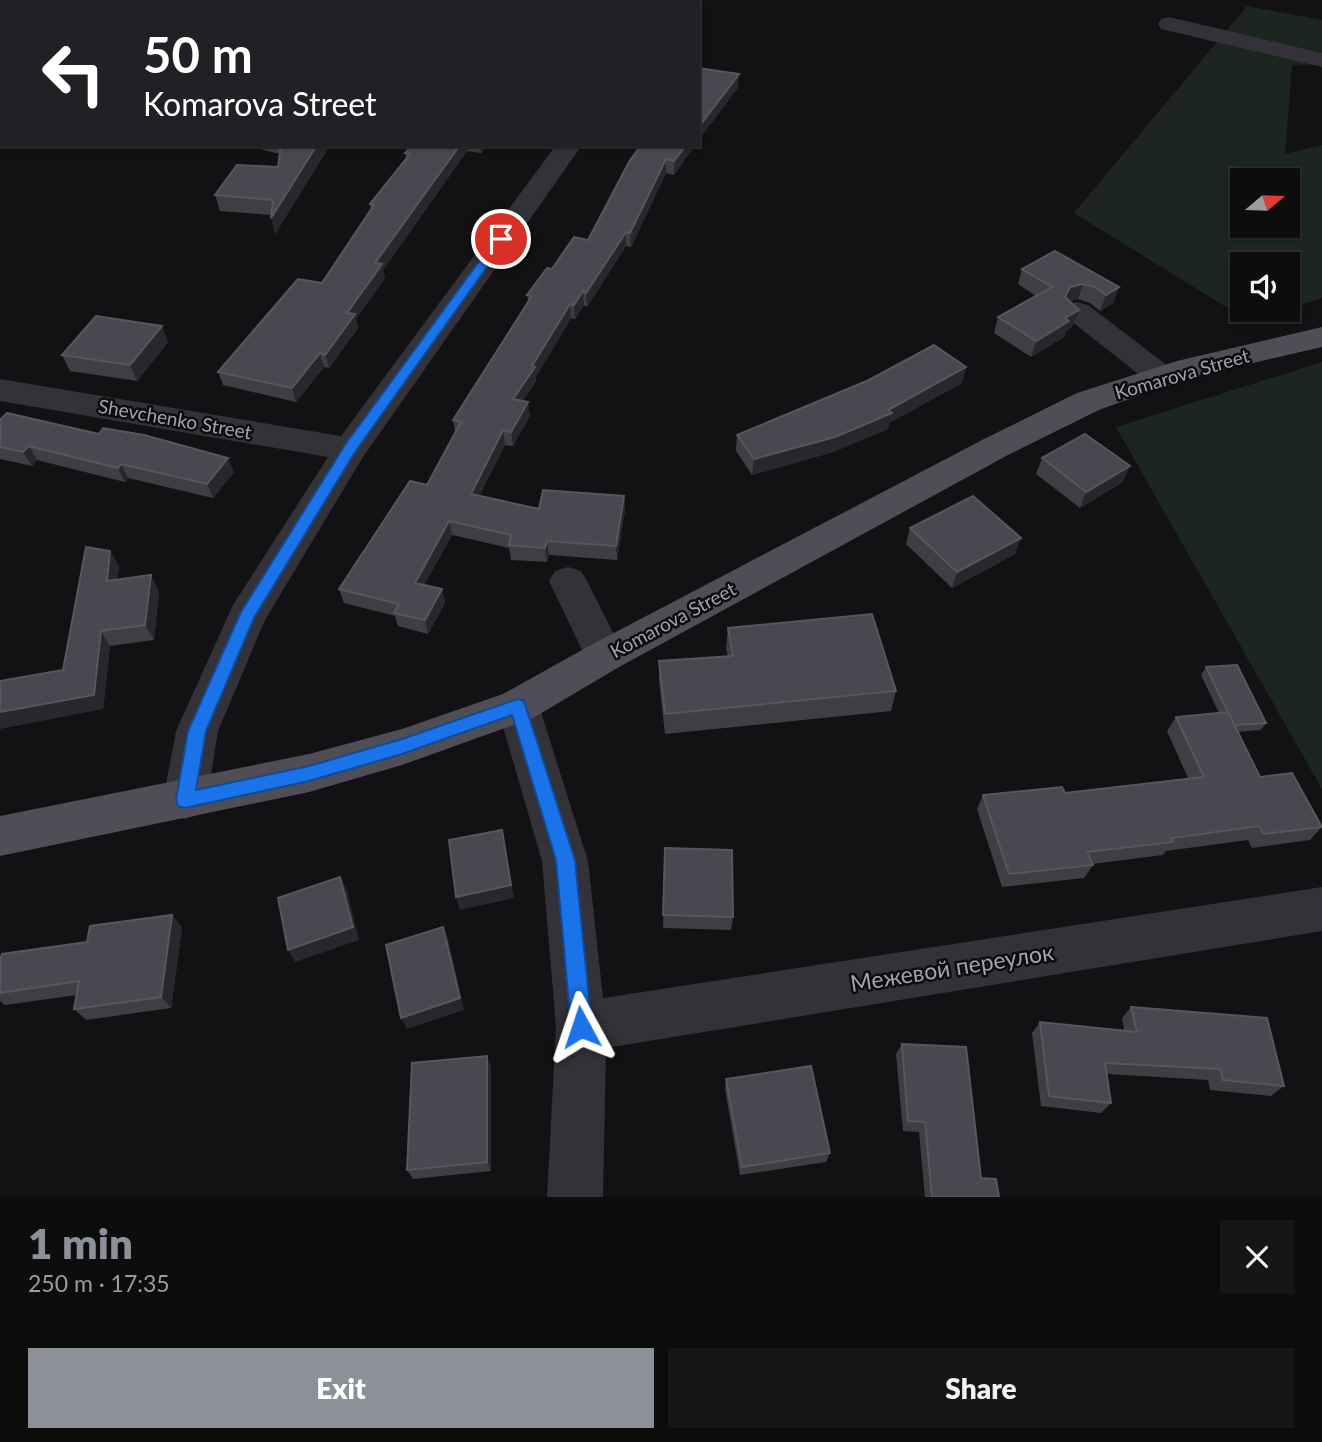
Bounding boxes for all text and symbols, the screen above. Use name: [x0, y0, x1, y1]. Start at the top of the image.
text: 50 m: [143, 25, 253, 83]
icon: left: [28, 28, 119, 119]
text: Komarova Street: [143, 84, 377, 123]
north arrow: [1230, 168, 1300, 238]
map controls: [1230, 168, 1300, 322]
pin: [471, 209, 531, 269]
icon: arrive: [482, 220, 520, 258]
button: sound: [1230, 252, 1300, 322]
street label: Komarova Street: [1112, 343, 1252, 404]
street label: Shevchenko Street: [97, 394, 254, 443]
street label: Komarova Street: [606, 577, 740, 662]
street label: Межевой переулок: [848, 937, 1056, 997]
position arrow: [544, 990, 618, 1064]
text: 1 min: [28, 1218, 133, 1268]
button: close: [1220, 1220, 1294, 1294]
text: 250 m · 17:35: [28, 1269, 170, 1297]
button: Exit: [28, 1348, 654, 1428]
button: Share: [668, 1348, 1294, 1428]

